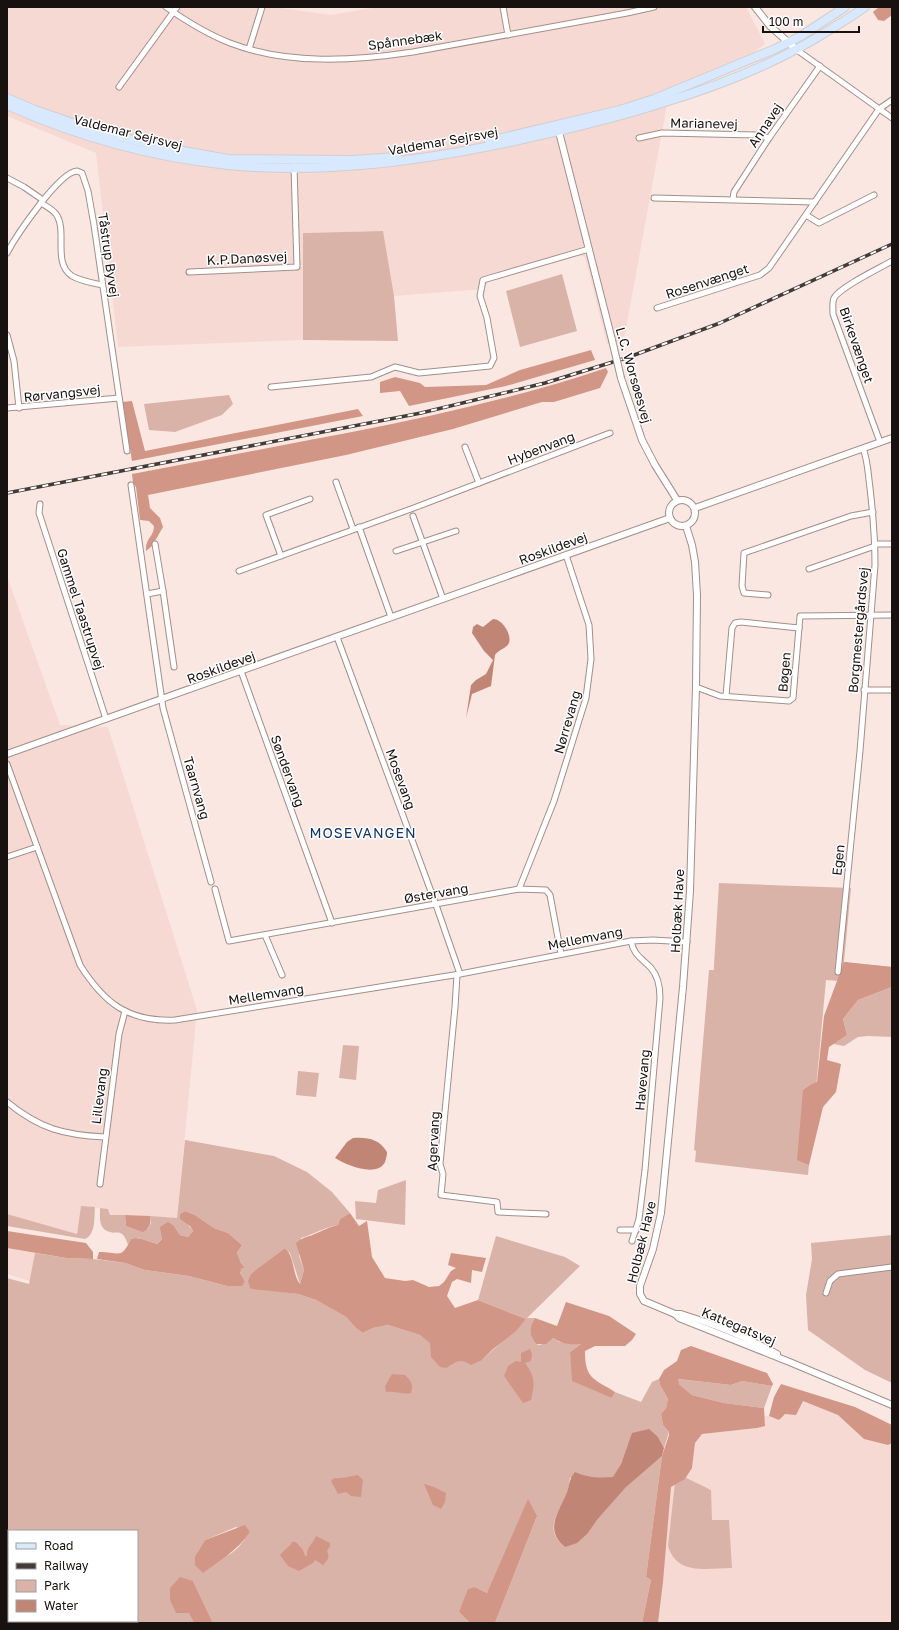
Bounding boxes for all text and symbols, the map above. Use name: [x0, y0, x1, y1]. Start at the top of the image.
scale bar: [763, 8, 859, 34]
text: 100 m: [769, 14, 803, 29]
street label: Spånnebæk: [367, 27, 444, 53]
street label: Annavej: [744, 100, 786, 150]
street label: Valdemar Sejrsvej: [72, 111, 184, 153]
street label: Marianevej: [670, 114, 738, 132]
street label: Valdemar Sejrsvej: [387, 123, 499, 159]
street label: Tåstrup Byvej: [95, 212, 123, 298]
street label: K.P.Danøsvej: [206, 248, 288, 268]
street label: Rosenvænget: [663, 260, 751, 302]
street label: Birkevænget: [837, 305, 877, 385]
street label: L.C. Worsøesvej: [613, 325, 655, 425]
street label: Rørvangsvej: [23, 381, 101, 405]
street label: Hybenvang: [505, 428, 577, 468]
street label: Roskildevej: [517, 528, 589, 568]
street label: Gammel Taastrupvej: [54, 546, 108, 672]
street label: Borgmestergårdsvej: [845, 566, 871, 694]
street label: Roskildevej: [185, 647, 257, 687]
street label: Bøgen: [774, 651, 794, 693]
street label: Nørrevang: [550, 688, 584, 756]
street label: Søndervang: [268, 733, 308, 809]
street label: Mosevang: [383, 746, 419, 812]
street label: Taarnvang: [180, 755, 214, 821]
district label: MOSEVANGEN: [309, 824, 417, 841]
street label: Egen: [828, 844, 848, 876]
street label: Holbæk Have: [667, 869, 687, 953]
street label: Østervang: [403, 879, 469, 907]
street label: Mellemvang: [546, 923, 624, 953]
street label: Mellemvang: [227, 980, 305, 1008]
street label: Havevang: [631, 1049, 653, 1111]
street label: Lillevang: [88, 1067, 110, 1125]
street label: Agervang: [423, 1111, 443, 1171]
street label: Holbæk Have: [623, 1199, 659, 1285]
street label: Kattegatsvej: [699, 1303, 779, 1349]
legend: [8, 1530, 138, 1622]
text: Road: [44, 1538, 73, 1553]
text: Railway: [44, 1558, 89, 1573]
text: Park: [44, 1578, 70, 1593]
text: Water: [44, 1598, 78, 1613]

